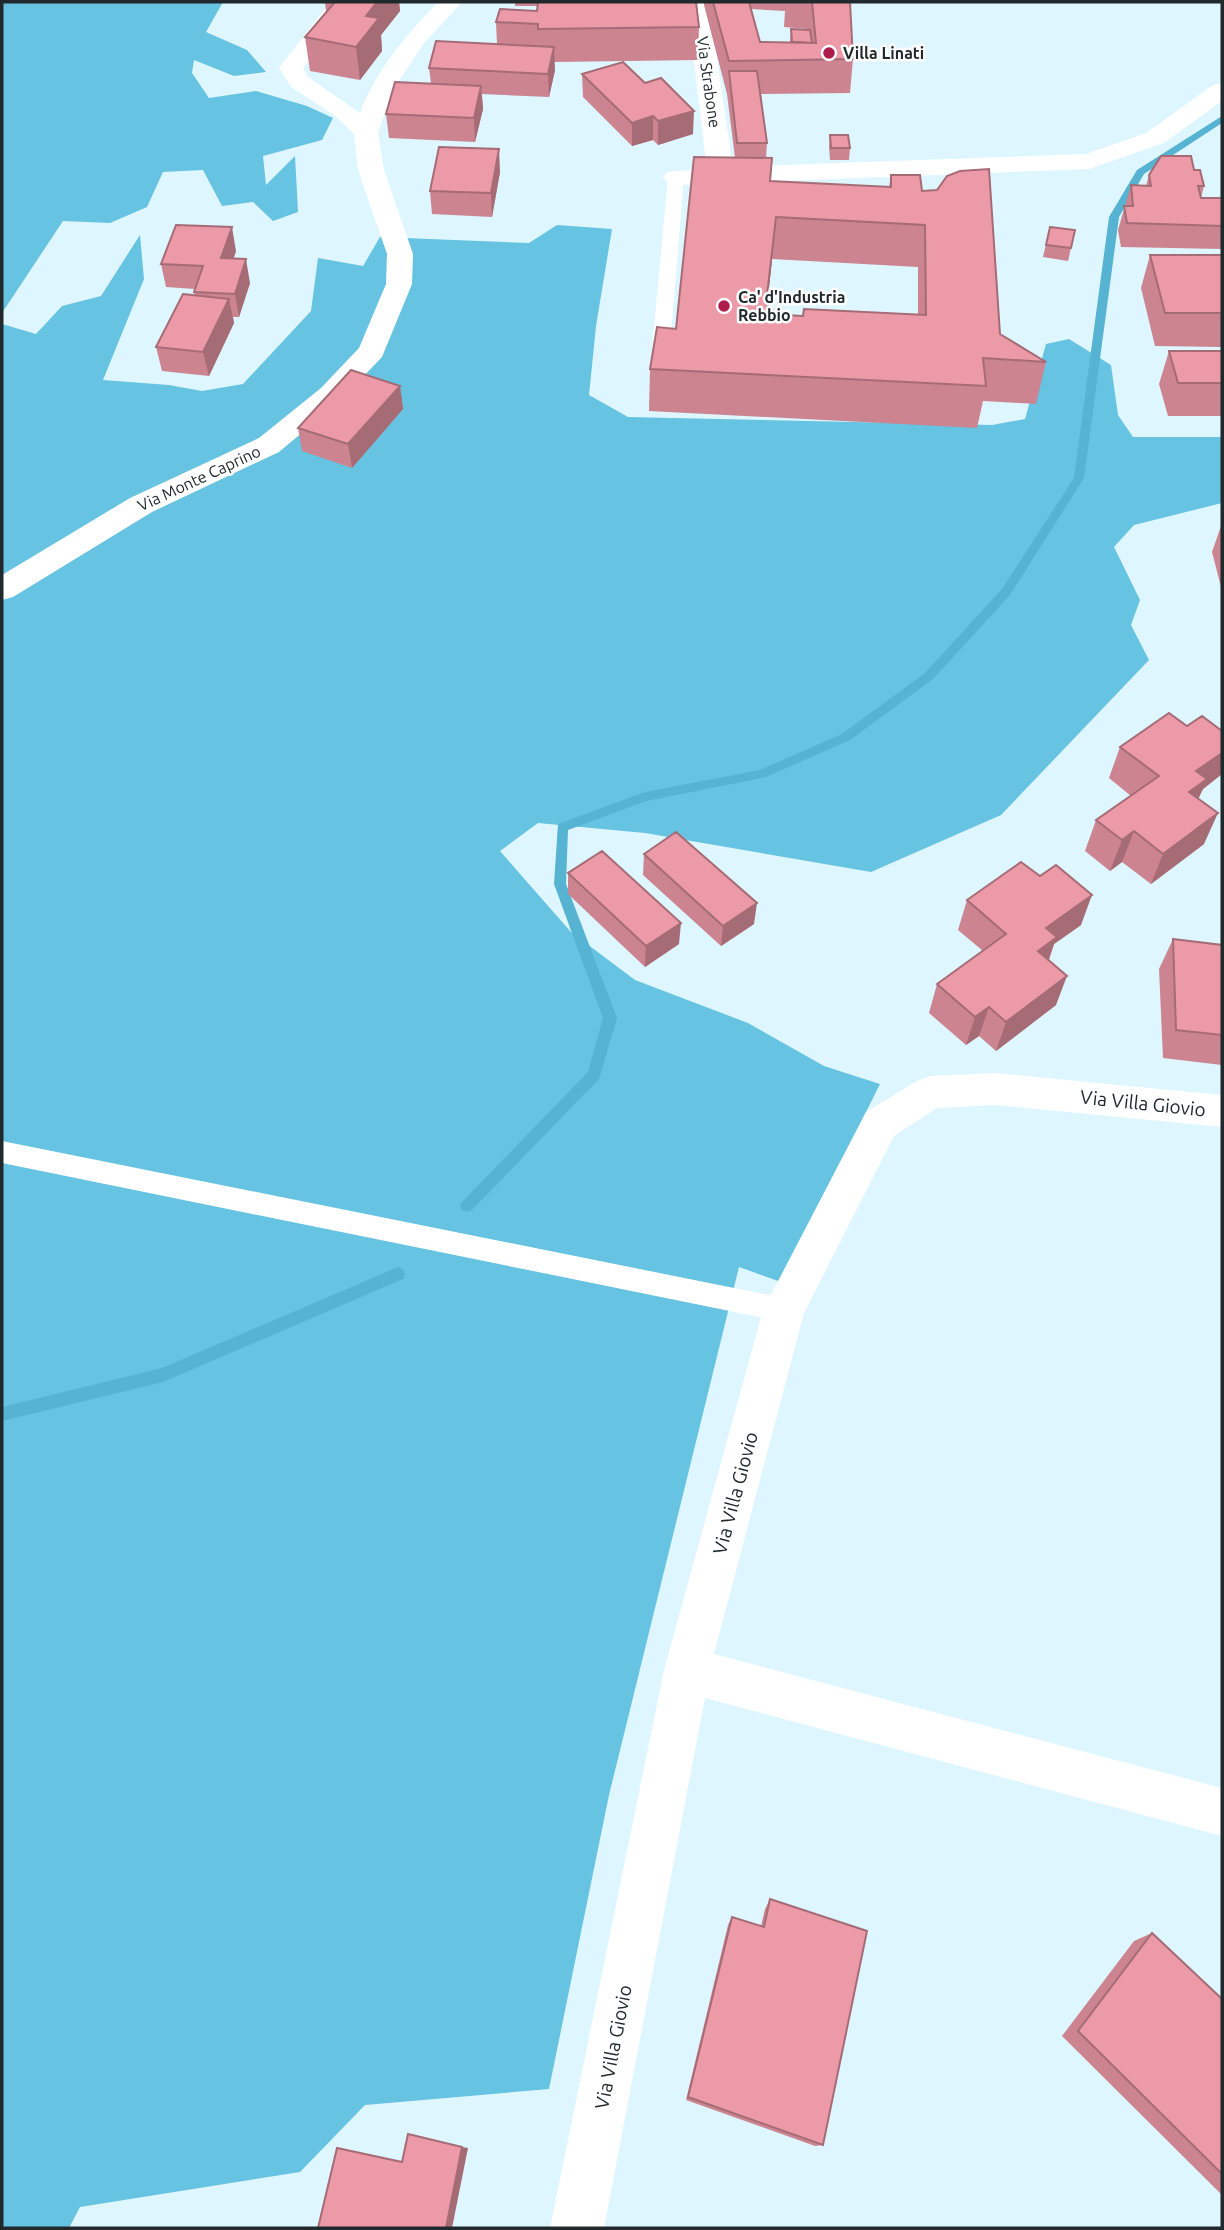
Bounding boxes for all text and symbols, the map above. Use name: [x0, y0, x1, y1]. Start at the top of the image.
street label: Via Strabone: [694, 35, 724, 129]
place label: Villa Linati: [843, 44, 924, 62]
marker: Villa Linati: [821, 45, 837, 61]
place label: Ca' d'Industria Rebbio: [738, 288, 845, 324]
marker: Ca' d'Industria Rebbio: [716, 298, 732, 314]
street label: Via Monte Caprino: [135, 442, 263, 514]
street label: Via Villa Giovio: [1079, 1085, 1207, 1121]
street label: Via Villa Giovio: [708, 1429, 762, 1557]
street label: Via Villa Giovio: [590, 1983, 636, 2111]

